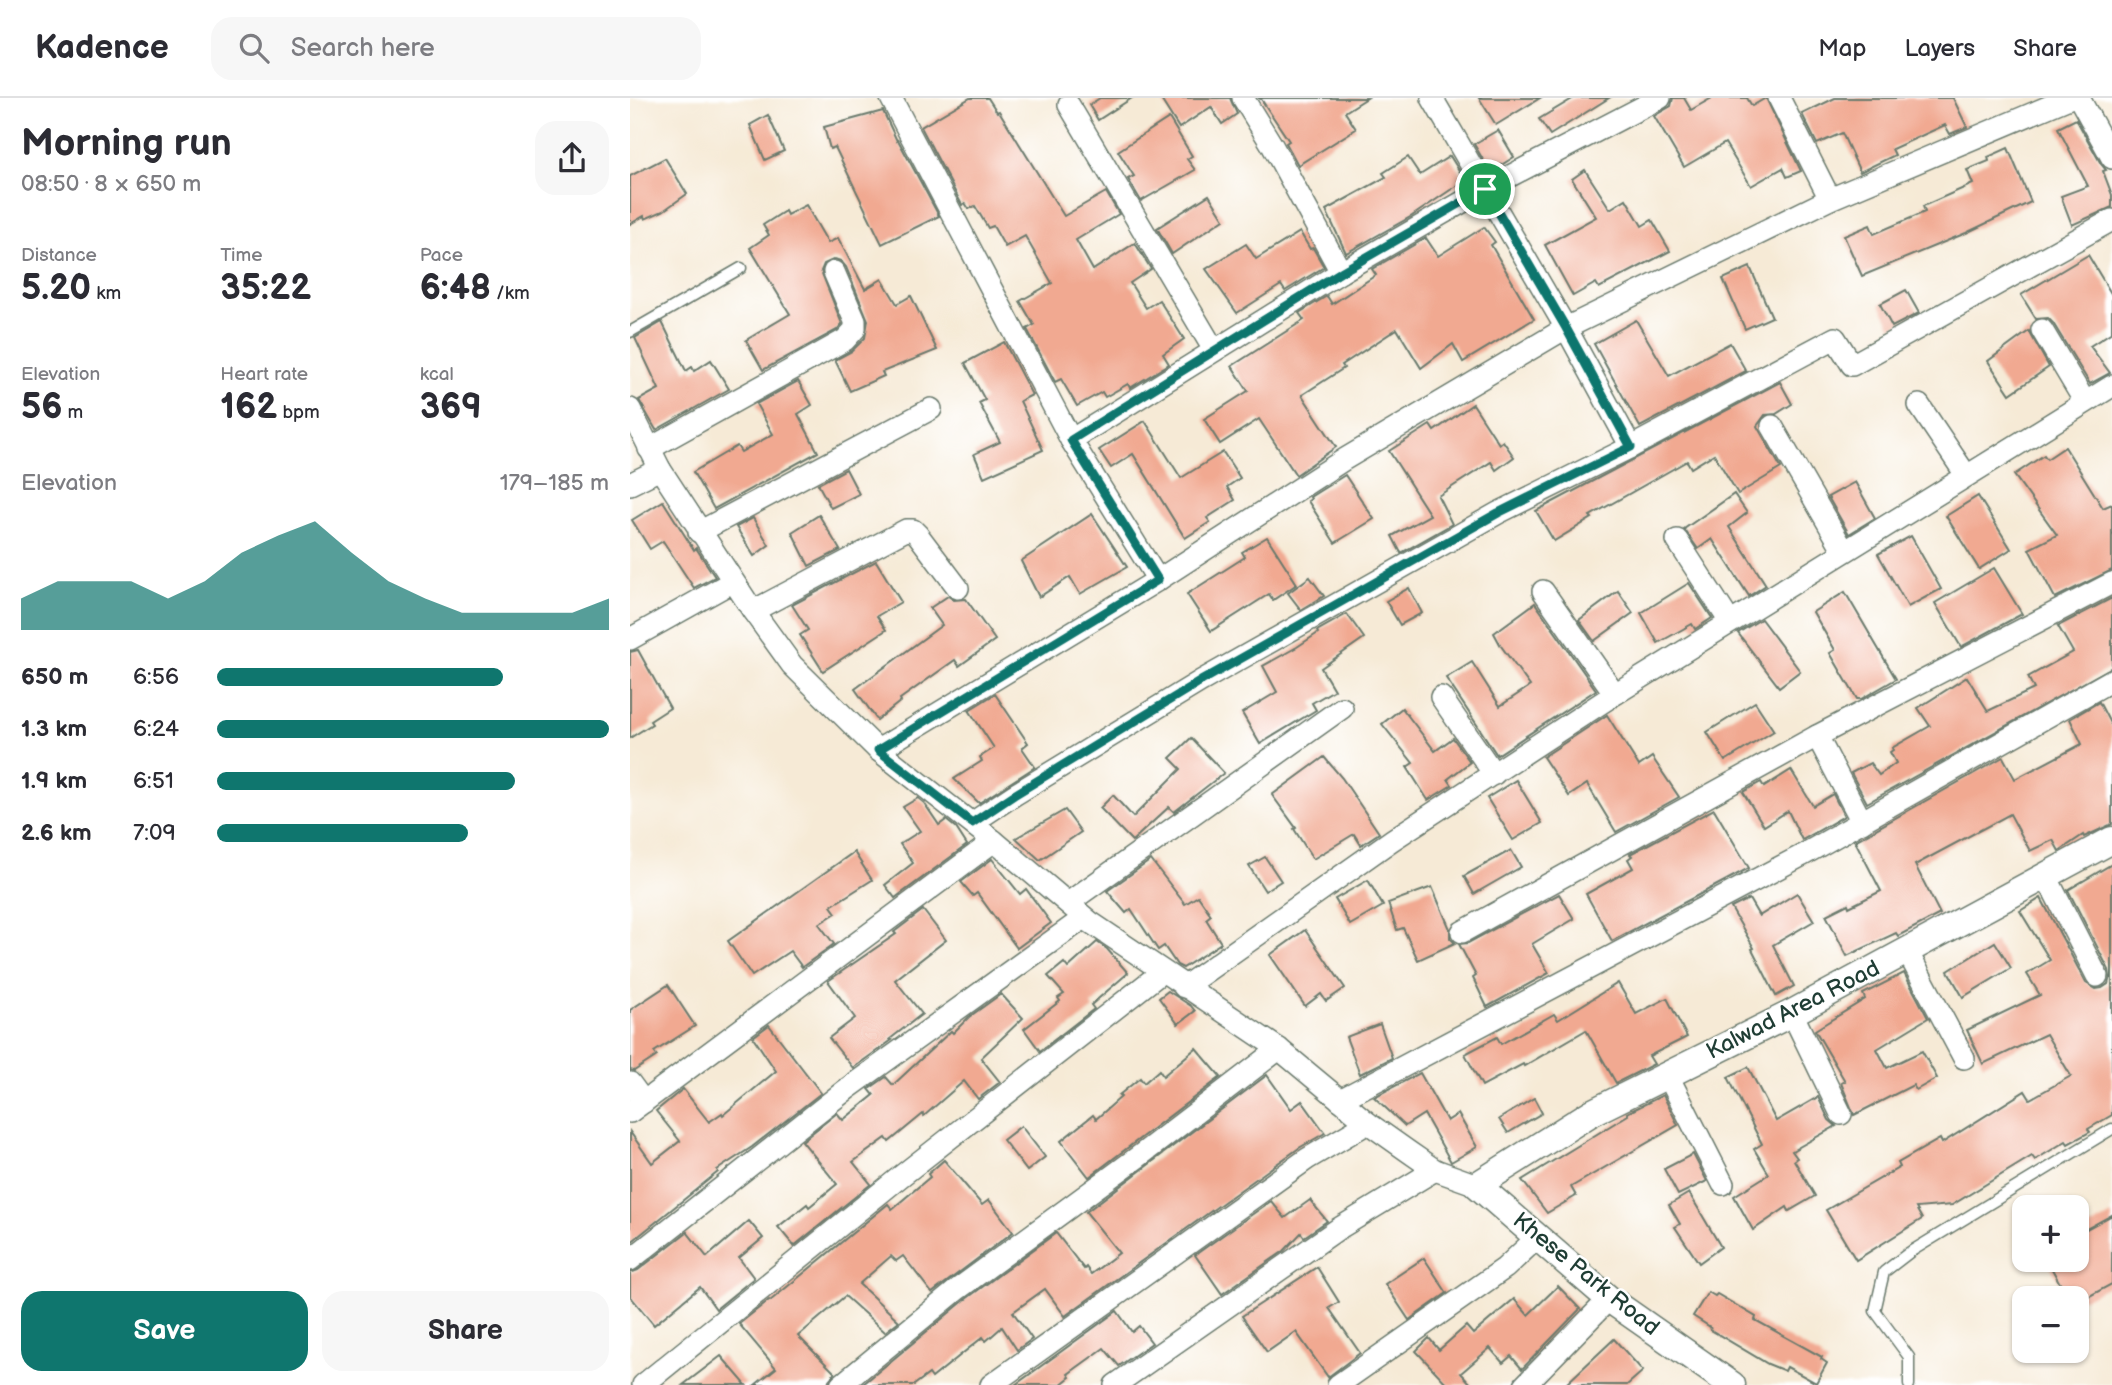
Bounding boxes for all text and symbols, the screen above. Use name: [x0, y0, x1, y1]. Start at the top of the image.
search box: [211, 17, 701, 80]
text: Kadence: [35, 28, 169, 68]
icon: search: [235, 29, 273, 67]
text: Search here: [291, 33, 435, 64]
text: Map: [1818, 34, 1866, 63]
text: Layers: [1904, 34, 1975, 63]
text: Share: [2013, 34, 2077, 63]
text: Morning run: [21, 121, 232, 166]
button: share: [535, 121, 609, 195]
pin: [1455, 159, 1515, 219]
text: 08:50 · 8 × 650 m: [21, 170, 201, 198]
icon: arrive: [1466, 170, 1504, 208]
text: Distance: [21, 244, 97, 267]
text: Time: [220, 244, 262, 267]
text: Pace: [420, 244, 463, 267]
text: 5.20: [21, 267, 91, 310]
text: 35:22: [220, 267, 311, 310]
text: 6:48: [420, 267, 491, 310]
text: km: [91, 282, 121, 305]
text: /km: [491, 282, 530, 305]
text: Elevation: [21, 363, 100, 386]
text: Heart rate: [220, 363, 308, 386]
text: kcal: [420, 363, 454, 386]
text: 56: [21, 386, 62, 429]
text: 162: [220, 386, 277, 429]
text: 369: [420, 386, 482, 429]
text: m: [62, 401, 83, 424]
text: bpm: [277, 401, 320, 424]
text: Elevation: [21, 469, 117, 497]
text: 179–185 m: [500, 469, 609, 497]
text: 650 m: [21, 663, 88, 691]
text: 6:56: [133, 663, 179, 691]
text: 1.3 km: [21, 715, 87, 743]
text: 6:24: [133, 715, 179, 743]
text: 1.9 km: [21, 767, 87, 795]
text: 6:51: [133, 767, 174, 795]
text: 2.6 km: [21, 819, 92, 847]
text: 7:09: [133, 819, 176, 847]
street label: Kalwad Area Road: [1702, 954, 1884, 1066]
map controls: [2012, 1195, 2089, 1363]
button: +: [2012, 1195, 2089, 1272]
street label: Khese Park Road: [1507, 1206, 1665, 1342]
button: −: [2012, 1286, 2089, 1363]
button: Save: [21, 1291, 308, 1371]
button: Share: [322, 1291, 609, 1371]

